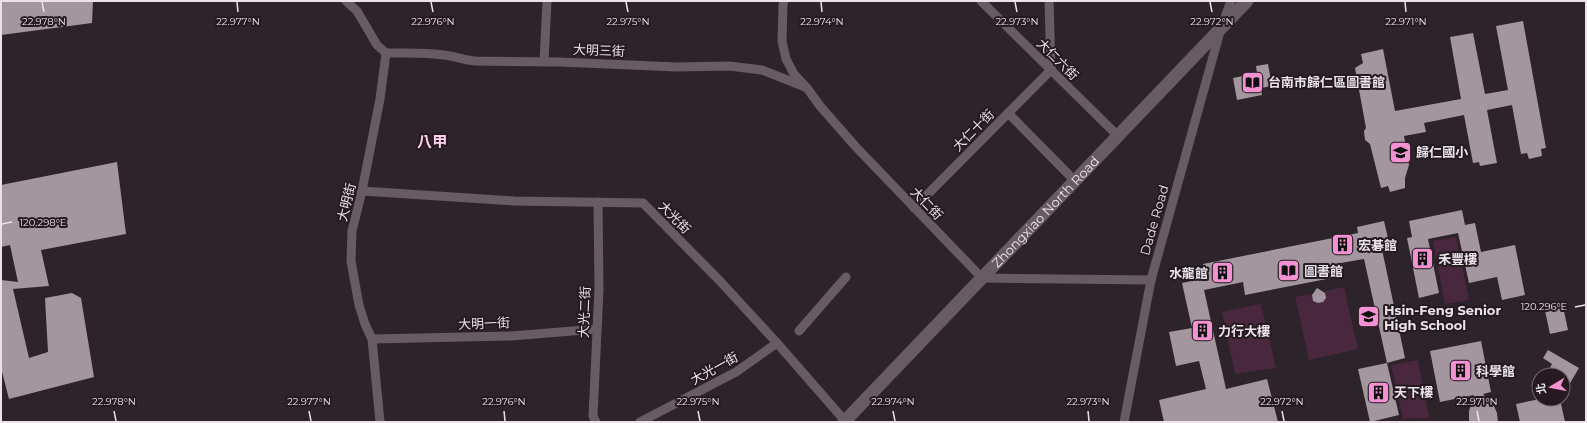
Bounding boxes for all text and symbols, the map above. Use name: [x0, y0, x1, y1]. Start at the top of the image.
text: 22.978°N: [22, 15, 66, 28]
text: 22.977°N: [216, 15, 260, 28]
text: 22.976°N: [411, 15, 455, 28]
text: 22.975°N: [606, 15, 650, 28]
text: 22.974°N: [800, 15, 844, 28]
text: 22.973°N: [995, 15, 1039, 28]
text: 22.972°N: [1190, 15, 1234, 28]
text: 22.971°N: [1385, 15, 1427, 28]
street label: 大仁六街: [1034, 35, 1082, 83]
street label: 大明三街: [573, 41, 625, 59]
library icon: 台南市歸仁區圖書館: [1239, 69, 1265, 95]
place label: 台南市歸仁區圖書館: [1268, 74, 1385, 90]
street label: 大仁十街: [949, 106, 997, 154]
district label: 八甲: [417, 132, 447, 151]
school or university icon: 歸仁國小: [1387, 139, 1413, 165]
place label: 歸仁國小: [1416, 144, 1469, 160]
street label: Zhongxiao North Road: [988, 153, 1102, 271]
street label: 大明街: [334, 181, 358, 223]
street label: 大仁街: [908, 183, 946, 223]
street label: Dade Road: [1136, 183, 1172, 257]
street label: 大光街: [656, 198, 694, 236]
text: 120.298°E: [19, 216, 67, 229]
building icon: 宏碁館: [1330, 232, 1356, 258]
place label: 宏碁館: [1358, 237, 1397, 253]
building icon: 禾豐樓: [1409, 246, 1435, 272]
place label: 禾豐樓: [1438, 251, 1477, 267]
library icon: 圖書館: [1275, 258, 1301, 284]
building icon: 水龍館: [1210, 260, 1236, 286]
place label: 圖書館: [1304, 263, 1343, 279]
place label: 水龍館: [1169, 265, 1208, 281]
street label: 大光二街: [575, 286, 593, 338]
text: 120.296°E: [1521, 300, 1568, 313]
place label: Hsin-Feng Senior High School: [1384, 302, 1501, 333]
school or university icon: Hsin-Feng Senior High School: [1356, 304, 1382, 330]
street label: 大明一街: [458, 314, 510, 332]
building icon: 力行大樓: [1190, 318, 1216, 344]
place label: 力行大樓: [1218, 323, 1270, 339]
street label: 大光一街: [687, 348, 741, 388]
building icon: 科學館: [1448, 358, 1474, 384]
place label: 科學館: [1476, 363, 1515, 379]
north arrow: [1531, 367, 1571, 407]
building icon: 天下樓: [1365, 379, 1391, 405]
text: 北: [1533, 382, 1549, 395]
place label: 天下樓: [1394, 384, 1433, 400]
text: 22.978°N: [92, 395, 136, 408]
text: 22.977°N: [287, 395, 331, 408]
text: 22.976°N: [482, 395, 526, 408]
text: 22.975°N: [676, 395, 720, 408]
text: 22.974°N: [871, 395, 915, 408]
text: 22.973°N: [1066, 395, 1110, 408]
text: 22.972°N: [1260, 395, 1304, 408]
text: 22.971°N: [1456, 395, 1498, 408]

